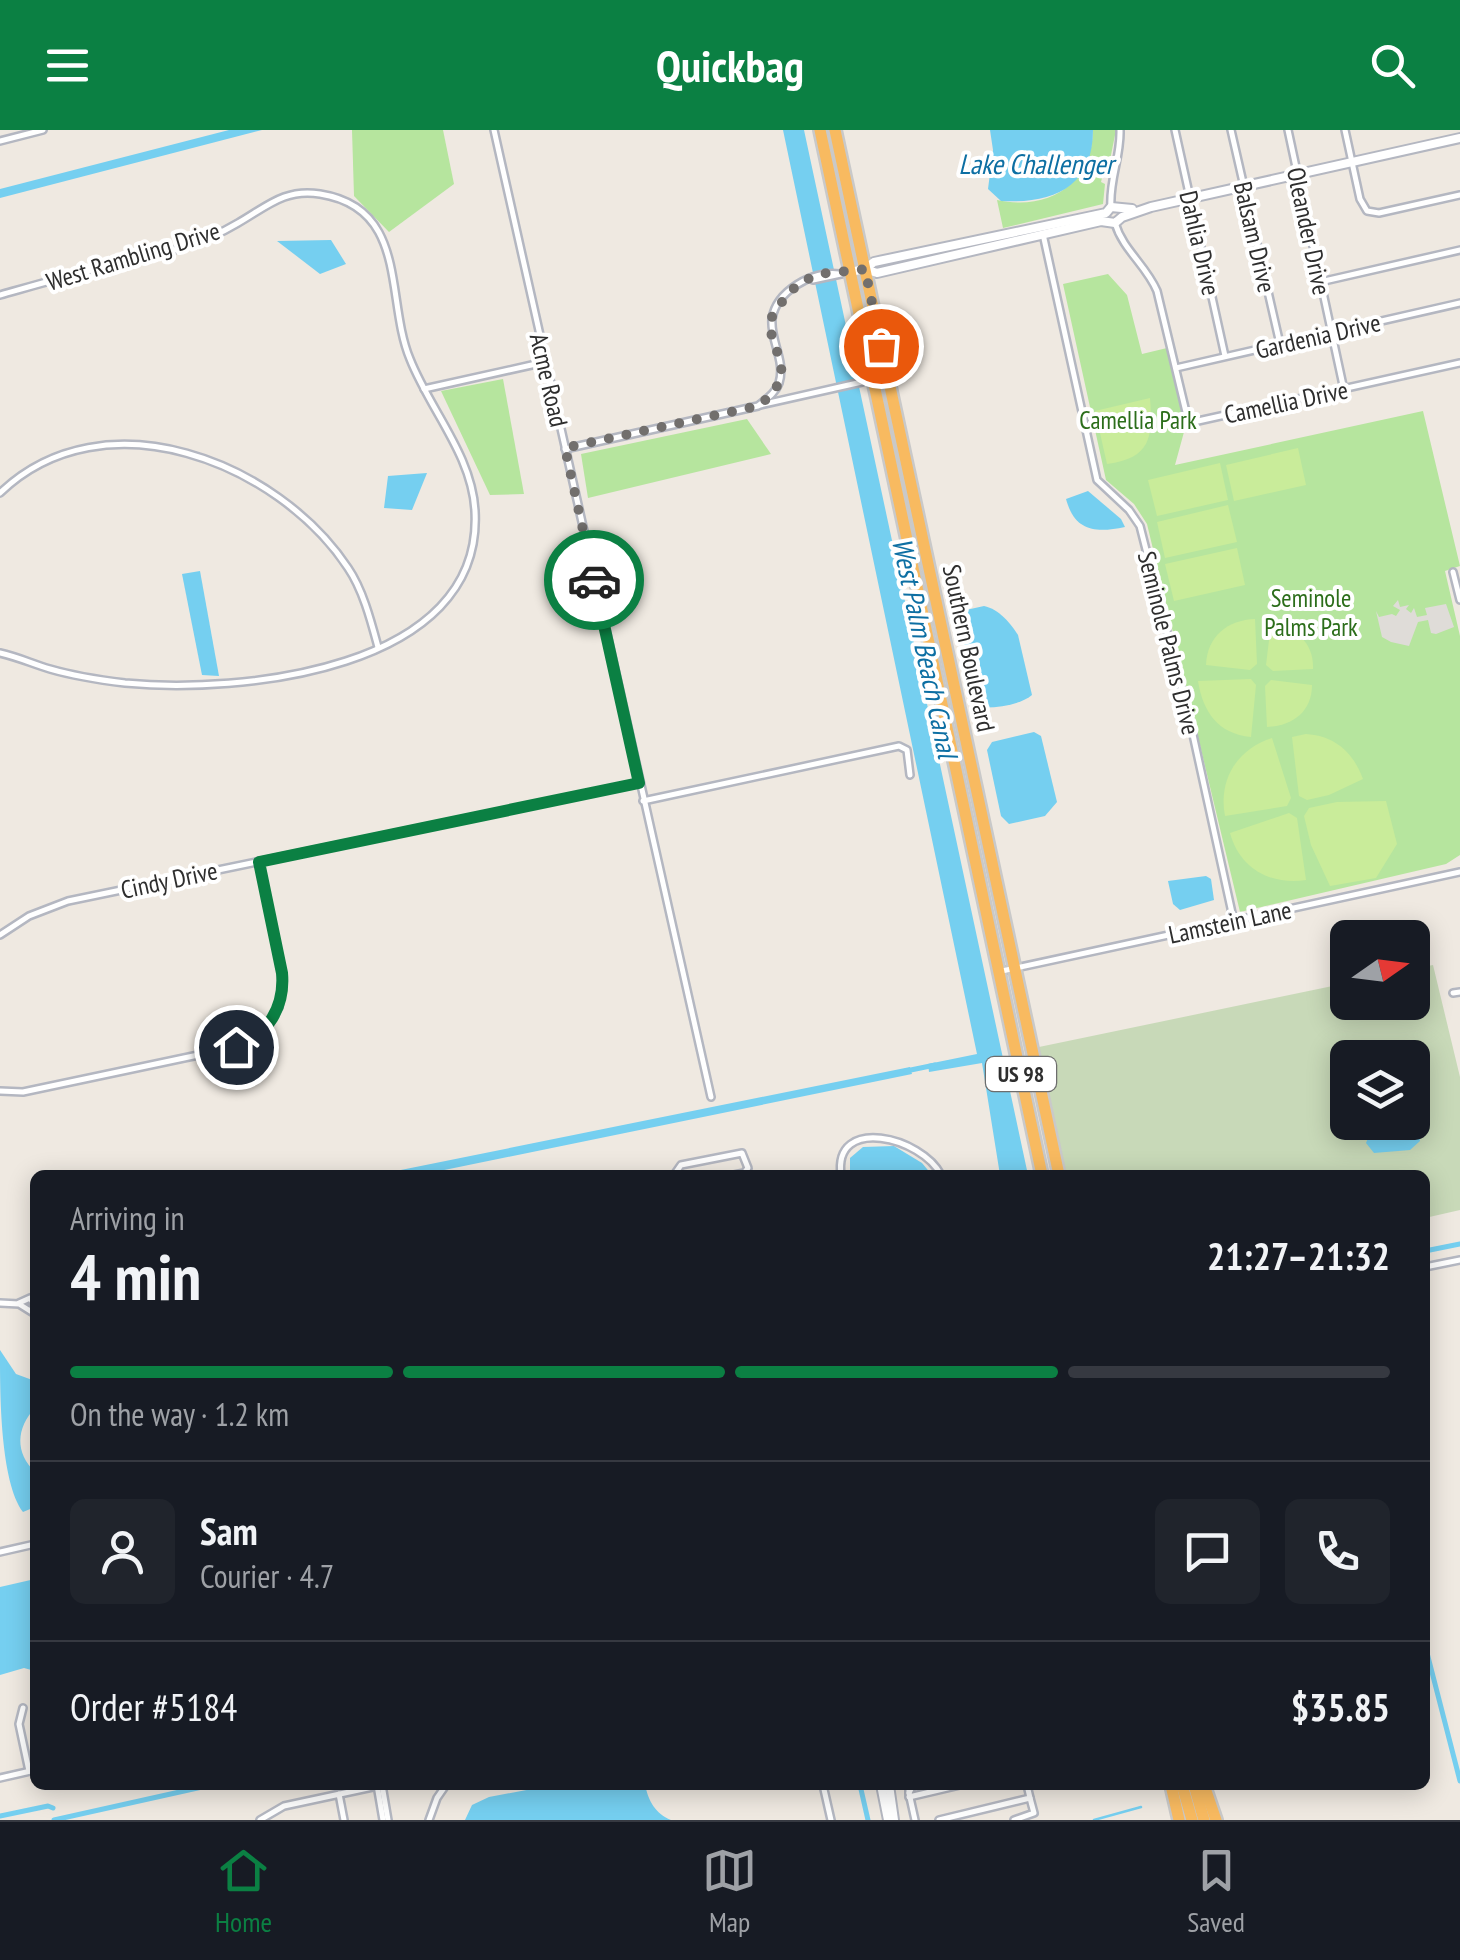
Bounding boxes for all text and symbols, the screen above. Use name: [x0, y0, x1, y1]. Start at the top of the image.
text: Quickbag: [656, 36, 804, 94]
icon: menu: [40, 38, 95, 93]
icon: search: [1365, 38, 1420, 93]
water label: Lake Challenger: [958, 145, 1118, 182]
street label: Oleander Drive: [1280, 164, 1338, 298]
street label: Balsam Drive: [1227, 178, 1283, 296]
street label: Dahlia Drive: [1172, 188, 1228, 298]
street label: West Rambling Drive: [42, 214, 224, 298]
pin: [839, 304, 924, 389]
street label: Gardenia Drive: [1252, 306, 1384, 366]
icon: bag: [854, 319, 909, 374]
street label: Acme Road: [523, 330, 575, 430]
street label: Camellia Drive: [1221, 373, 1351, 431]
park label: Camellia Park: [1079, 404, 1197, 436]
courier: [544, 530, 644, 630]
water label: West Palm Beach Canal: [884, 534, 967, 764]
street label: Seminole Palms Drive: [1131, 548, 1207, 738]
icon: car: [567, 553, 622, 608]
street label: Southern Boulevard: [936, 561, 1002, 735]
park label: Seminole Palms Park: [1264, 582, 1358, 643]
street label: Cindy Drive: [118, 854, 220, 906]
street label: Lamstein Lane: [1166, 893, 1294, 951]
north arrow: [1330, 920, 1430, 1020]
map controls: [1330, 920, 1430, 1140]
pin: [194, 1005, 279, 1090]
icon: home: [209, 1020, 264, 1075]
button: layers: [1330, 1040, 1430, 1140]
road number: US 98: [986, 1057, 1056, 1091]
text: Arriving in: [70, 1197, 185, 1239]
text: 21:27–21:32: [1207, 1231, 1390, 1280]
text: 4 min: [70, 1234, 201, 1318]
text: On the way · 1.2 km: [70, 1393, 289, 1435]
button: person: [70, 1499, 175, 1604]
button: chat: [1155, 1499, 1260, 1604]
button: phone: [1285, 1499, 1390, 1604]
text: Sam: [200, 1506, 258, 1555]
text: Courier · 4.7: [200, 1555, 334, 1597]
text: Order #5184: [70, 1682, 237, 1731]
text: $35.85: [1291, 1682, 1390, 1731]
tab: Home: [215, 1843, 272, 1940]
tab: Map: [702, 1843, 757, 1940]
tab: Saved: [1187, 1843, 1245, 1940]

